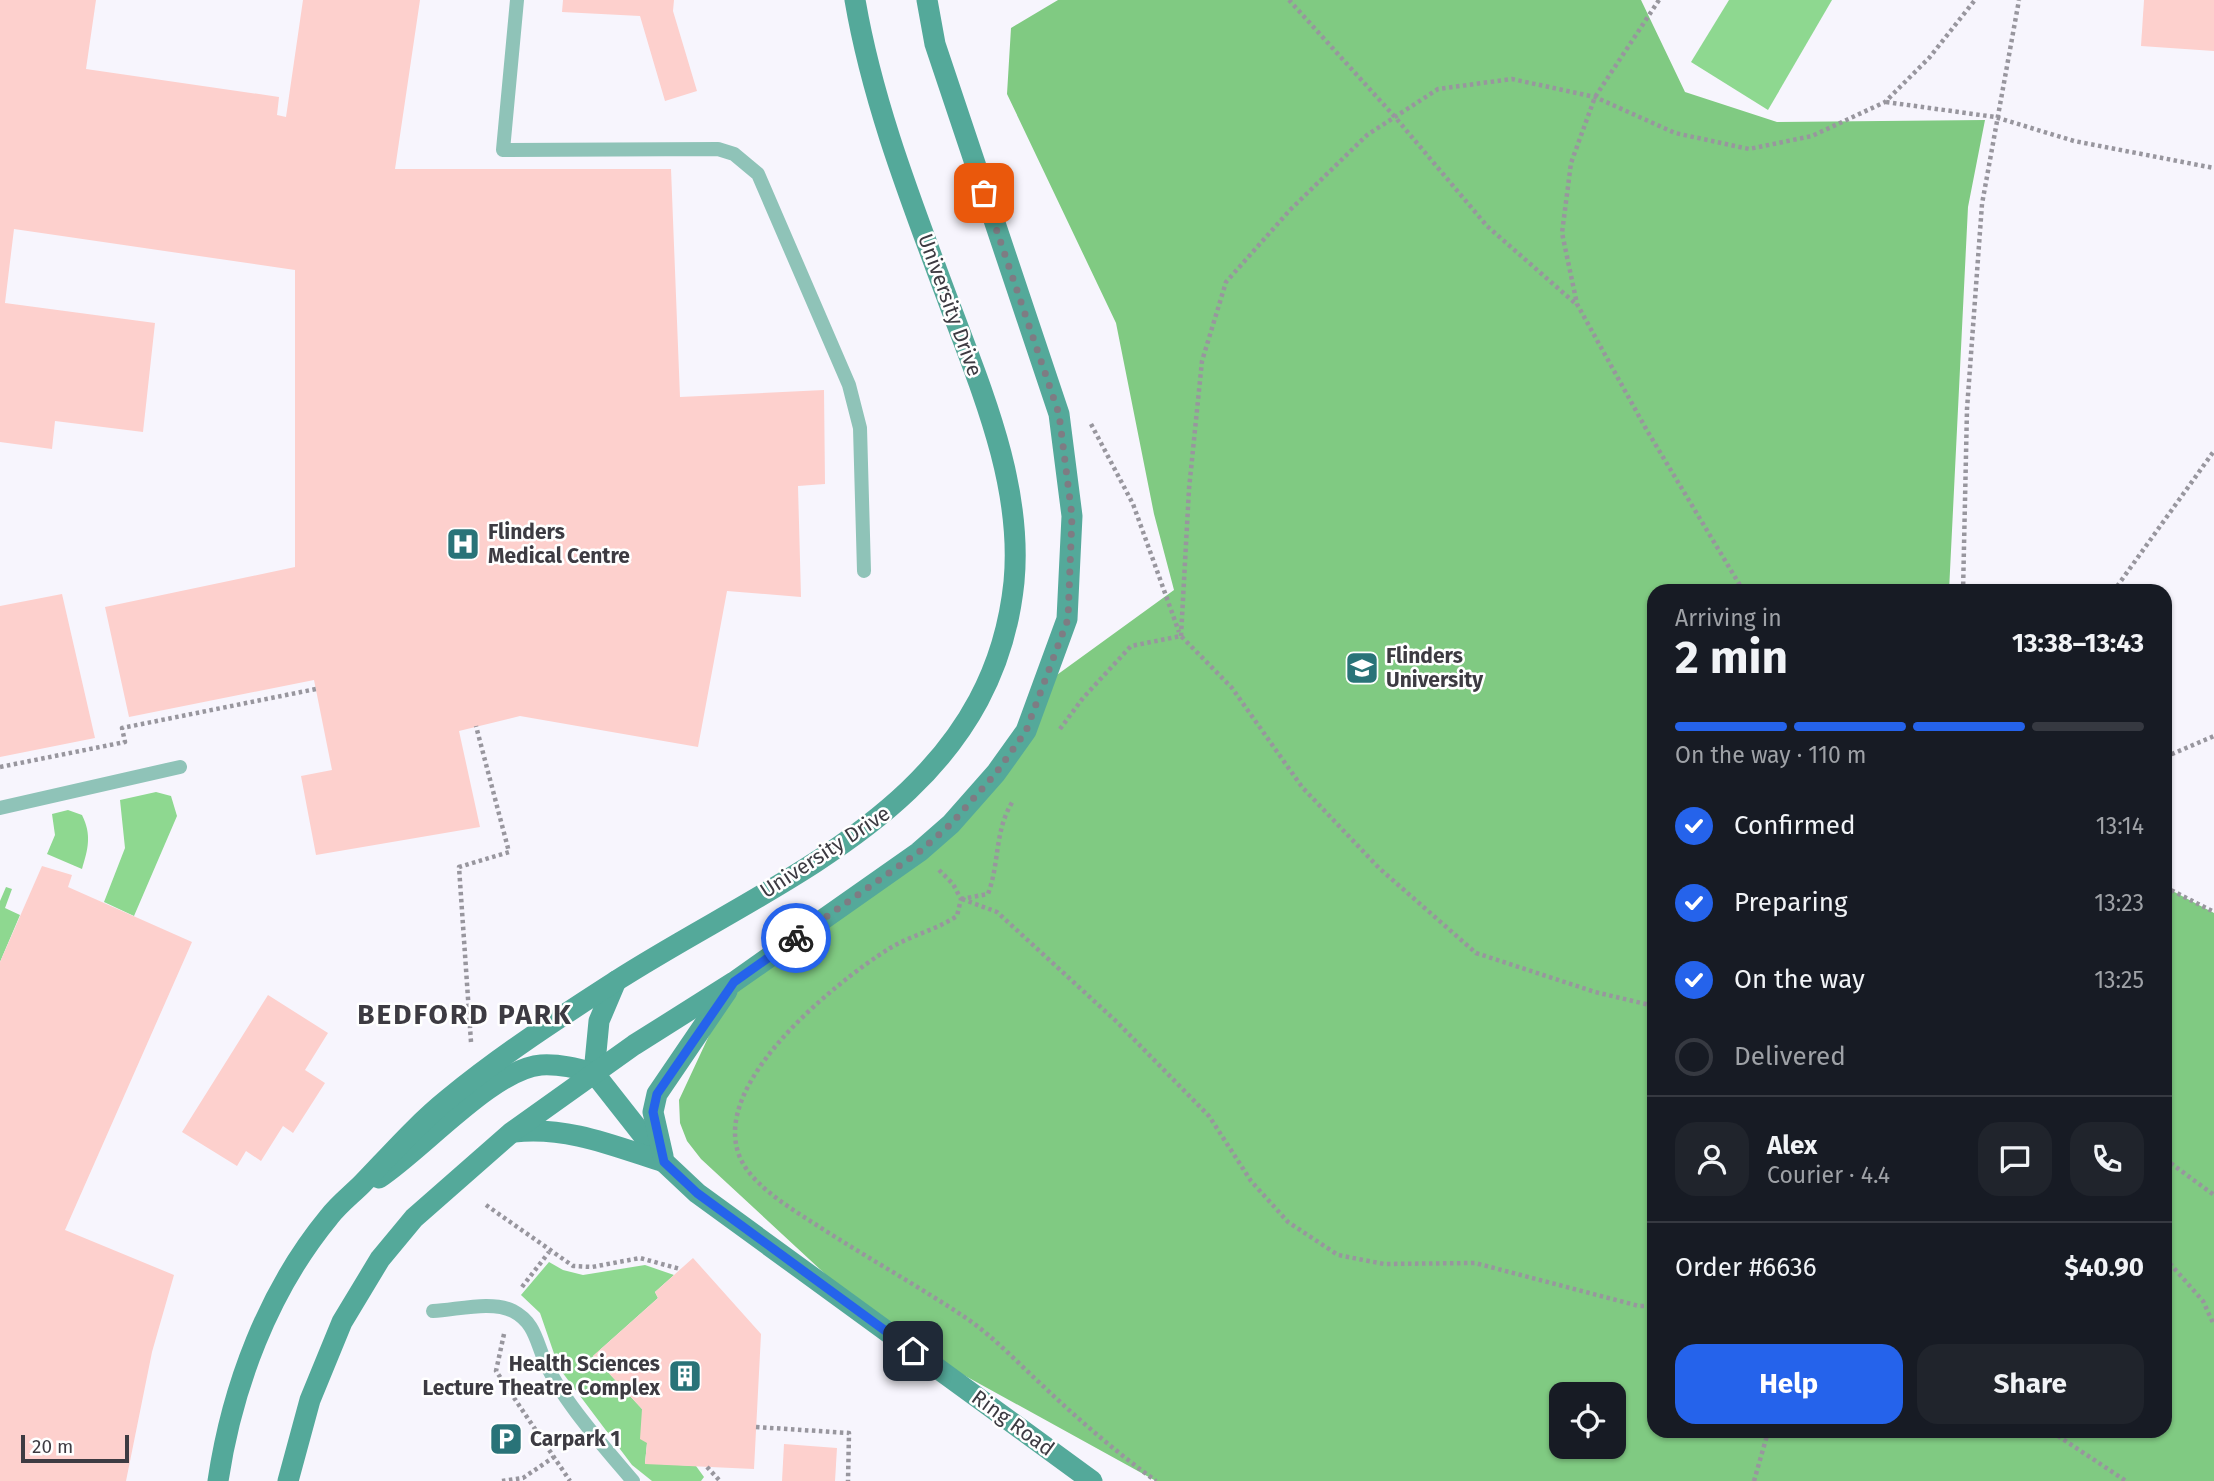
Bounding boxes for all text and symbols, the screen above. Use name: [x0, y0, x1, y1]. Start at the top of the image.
pin: [954, 163, 1014, 223]
icon: bag: [965, 174, 1003, 212]
street label: University Drive: [912, 230, 988, 380]
place label: Flinders Medical Centre: [488, 519, 630, 569]
hospital icon: Flinders Medical Centre: [444, 525, 482, 563]
text: Arriving in: [1675, 604, 1782, 632]
text: 13:38–13:43: [2012, 628, 2144, 659]
text: 2 min: [1675, 630, 1788, 685]
place label: Flinders University: [1386, 643, 1483, 693]
school or university icon: Flinders University: [1343, 649, 1381, 687]
text: On the way · 110 m: [1675, 741, 1867, 769]
street label: University Drive: [755, 800, 895, 904]
icon: check: [1675, 807, 1713, 845]
text: Confirmed: [1734, 810, 1855, 841]
text: 13:14: [2096, 812, 2144, 840]
icon: check: [1675, 884, 1713, 922]
text: Preparing: [1734, 887, 1847, 918]
text: 13:23: [2094, 889, 2144, 917]
courier: [761, 903, 831, 973]
icon: bike: [777, 919, 815, 957]
icon: check: [1675, 961, 1713, 999]
text: On the way: [1734, 964, 1865, 995]
text: 13:25: [2094, 966, 2144, 994]
district label: BEDFORD PARK: [357, 998, 573, 1031]
text: Delivered: [1734, 1041, 1846, 1072]
button: person: [1675, 1122, 1749, 1196]
button: chat: [1978, 1122, 2052, 1196]
button: phone: [2070, 1122, 2144, 1196]
text: Alex: [1767, 1130, 1817, 1161]
text: Courier · 4.4: [1767, 1161, 1890, 1189]
text: Order #6636: [1675, 1252, 1817, 1283]
text: $40.90: [2064, 1252, 2144, 1283]
pin: [883, 1321, 943, 1381]
icon: home: [894, 1332, 932, 1370]
button: Help: [1675, 1344, 1903, 1424]
button: Share: [1917, 1344, 2144, 1424]
place label: Health Sciences Lecture Theatre Complex: [422, 1351, 660, 1401]
building icon: Health Sciences Lecture Theatre Complex: [666, 1357, 704, 1395]
map controls: [1549, 1382, 1626, 1459]
button: locate: [1549, 1382, 1626, 1459]
street label: Ring Road: [967, 1384, 1059, 1462]
parking icon: Carpark 1: [487, 1420, 525, 1458]
place label: Carpark 1: [530, 1426, 620, 1452]
scale bar: [21, 1432, 130, 1464]
text: 20 m: [32, 1435, 73, 1458]

